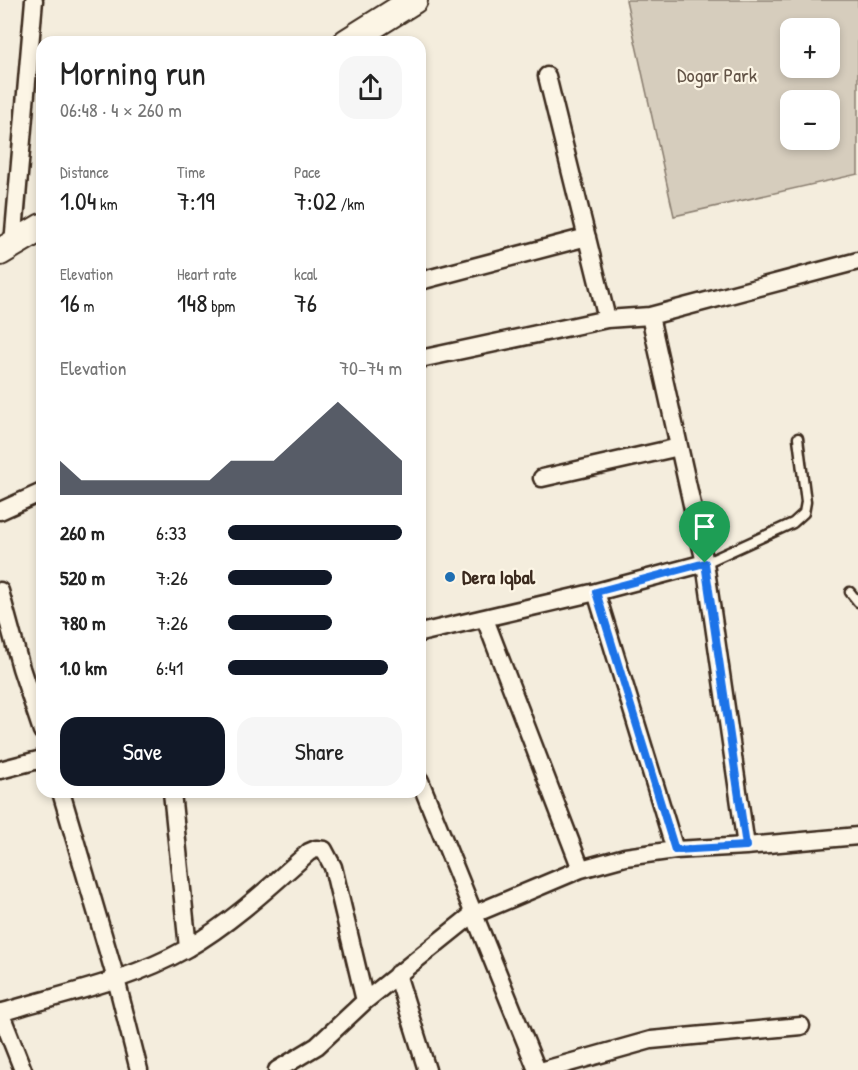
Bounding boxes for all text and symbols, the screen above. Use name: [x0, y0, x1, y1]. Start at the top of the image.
map controls: [780, 18, 840, 150]
button: +: [780, 18, 840, 78]
text: Morning run: [60, 51, 206, 95]
button: share: [339, 56, 402, 119]
park label: Dogar Park: [677, 61, 757, 88]
button: −: [780, 90, 840, 150]
text: 06:48 · 4 × 260 m: [60, 96, 182, 123]
text: Distance: [60, 161, 109, 183]
text: Time: [177, 161, 205, 183]
text: Pace: [294, 161, 321, 183]
text: 1.04: [60, 183, 96, 218]
text: 7:19: [177, 183, 215, 218]
text: 7:02: [294, 183, 337, 218]
text: km: [96, 193, 118, 215]
text: /km: [337, 193, 365, 215]
text: Elevation: [60, 263, 113, 285]
text: Heart rate: [177, 263, 237, 285]
text: kcal: [294, 263, 317, 285]
text: 16: [60, 285, 80, 320]
text: 148: [177, 285, 207, 320]
text: 76: [294, 285, 317, 320]
text: m: [80, 295, 94, 317]
text: bpm: [207, 295, 235, 317]
text: Elevation: [60, 354, 126, 381]
text: 70–74 m: [339, 354, 402, 381]
pin: [679, 501, 730, 563]
icon: arrive: [688, 510, 721, 543]
text: 260 m: [60, 519, 105, 546]
text: 6:33: [156, 519, 187, 546]
place label: Dera Iqbal: [462, 563, 536, 591]
text: 520 m: [60, 564, 105, 591]
text: 7:26: [156, 564, 188, 591]
marker: Dera Iqbal: [443, 570, 457, 584]
text: 780 m: [60, 609, 106, 636]
text: 7:26: [156, 609, 188, 636]
text: 1.0 km: [60, 654, 107, 681]
text: 6:41: [156, 654, 183, 681]
button: Save: [60, 717, 225, 786]
button: Share: [237, 717, 402, 786]

